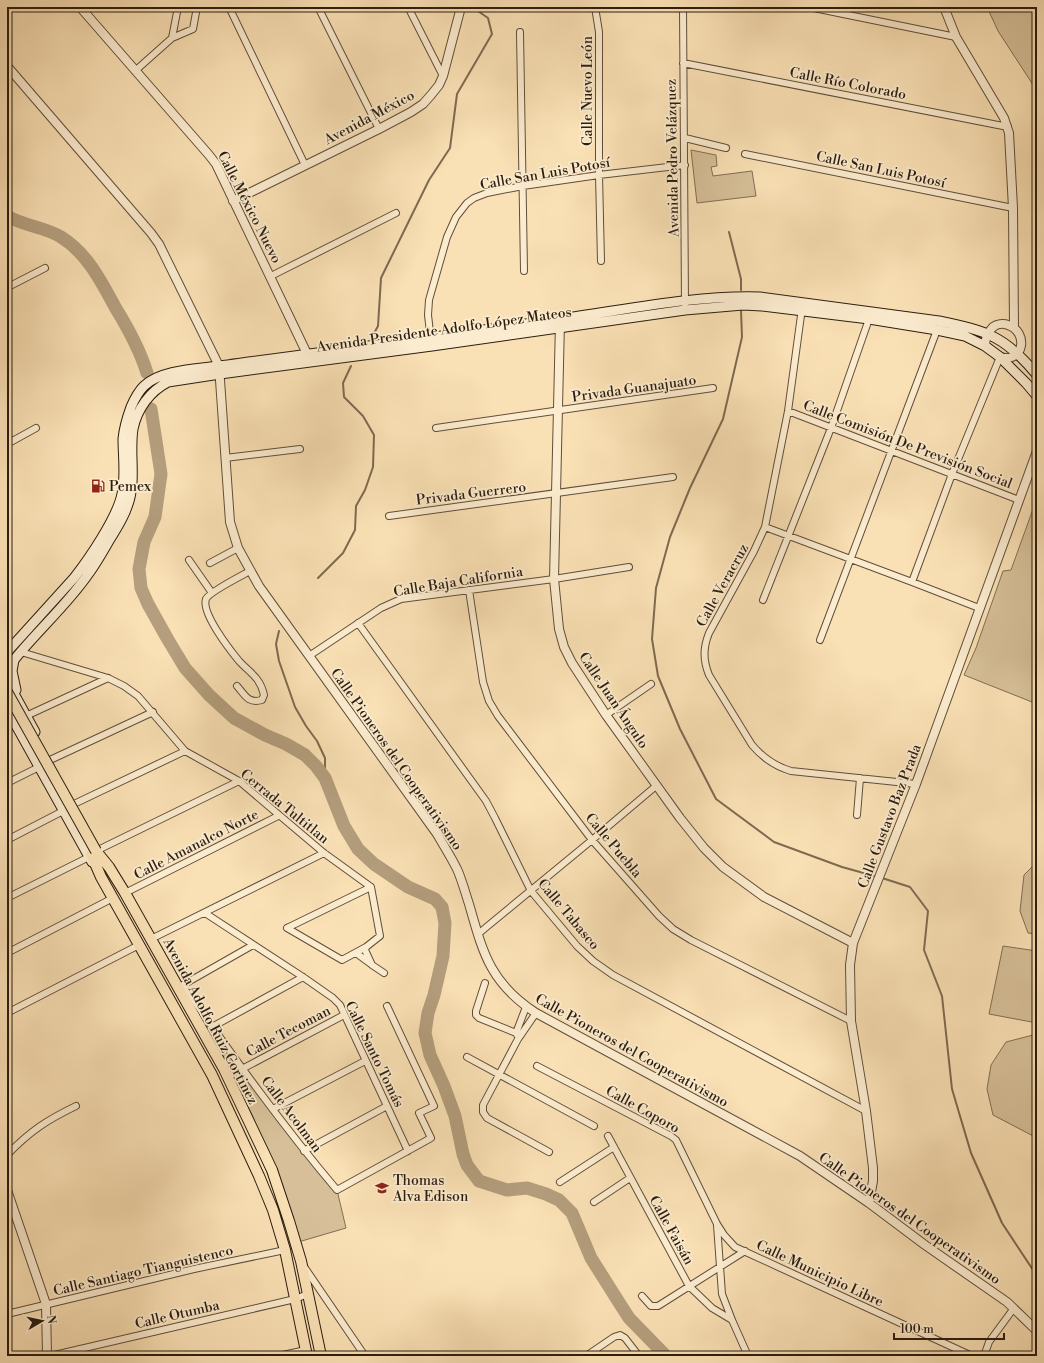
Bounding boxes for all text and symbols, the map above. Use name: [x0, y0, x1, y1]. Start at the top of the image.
street label: Calle Nuevo León: [579, 35, 597, 146]
street label: Calle Río Colorado: [788, 64, 908, 104]
street label: Avenida Pedro Velázquez: [663, 78, 683, 238]
street label: Avenida México: [320, 86, 418, 150]
street label: Calle San Luis Potosí: [814, 147, 949, 193]
street label: Calle México Nuevo: [213, 148, 285, 267]
street label: Calle San Luis Potosí: [479, 153, 613, 194]
street label: Avenida Presidente Adolfo López Mateos: [314, 303, 573, 357]
street label: Privada Guanajuato: [571, 371, 698, 407]
street label: Calle Comisión De Previsión Social: [800, 397, 1015, 493]
fuel station icon: Pemex: [90, 478, 106, 494]
place label: Pemex: [109, 478, 152, 496]
street label: Privada Guerrero: [415, 478, 527, 510]
street label: Calle Veracruz: [693, 541, 753, 630]
street label: Calle Baja California: [392, 563, 525, 601]
street label: Calle Juan Ángulo: [574, 648, 654, 752]
street label: Calle Pioneros del Cooperativismo: [326, 665, 466, 854]
street label: Calle Gustavo Baz Prada: [854, 741, 926, 891]
street label: Cerrada Tultitlan: [236, 766, 333, 848]
street label: Calle Amanalco Norte: [131, 806, 262, 884]
street label: Calle Puebla: [581, 810, 646, 882]
street label: Calle Tabasco: [533, 875, 603, 954]
street label: Avenida Adolfo Ruiz Cortinez: [158, 934, 262, 1108]
street label: Calle Pioneros del Cooperativismo: [532, 990, 731, 1112]
street label: Calle Santo Tomás: [341, 998, 408, 1110]
street label: Calle Tecoman: [243, 1002, 334, 1062]
street label: Calle Acolman: [257, 1073, 326, 1157]
street label: Calle Coporo: [602, 1082, 683, 1138]
street label: Calle Pioneros del Cooperativismo: [815, 1149, 1004, 1289]
place label: Thomas Alva Edison: [392, 1172, 469, 1206]
school or university icon: Thomas Alva Edison: [374, 1180, 390, 1196]
street label: Calle Faisán: [645, 1193, 698, 1269]
street label: Calle Municipio Libre: [753, 1237, 886, 1311]
street label: Calle Santiago Tianguistenco: [51, 1241, 235, 1300]
street label: Calle Otumba: [133, 1296, 222, 1333]
north arrow: [22, 1301, 62, 1341]
text: N: [43, 1314, 59, 1325]
scale bar: [894, 1315, 1004, 1341]
text: 100 m: [900, 1322, 934, 1337]

